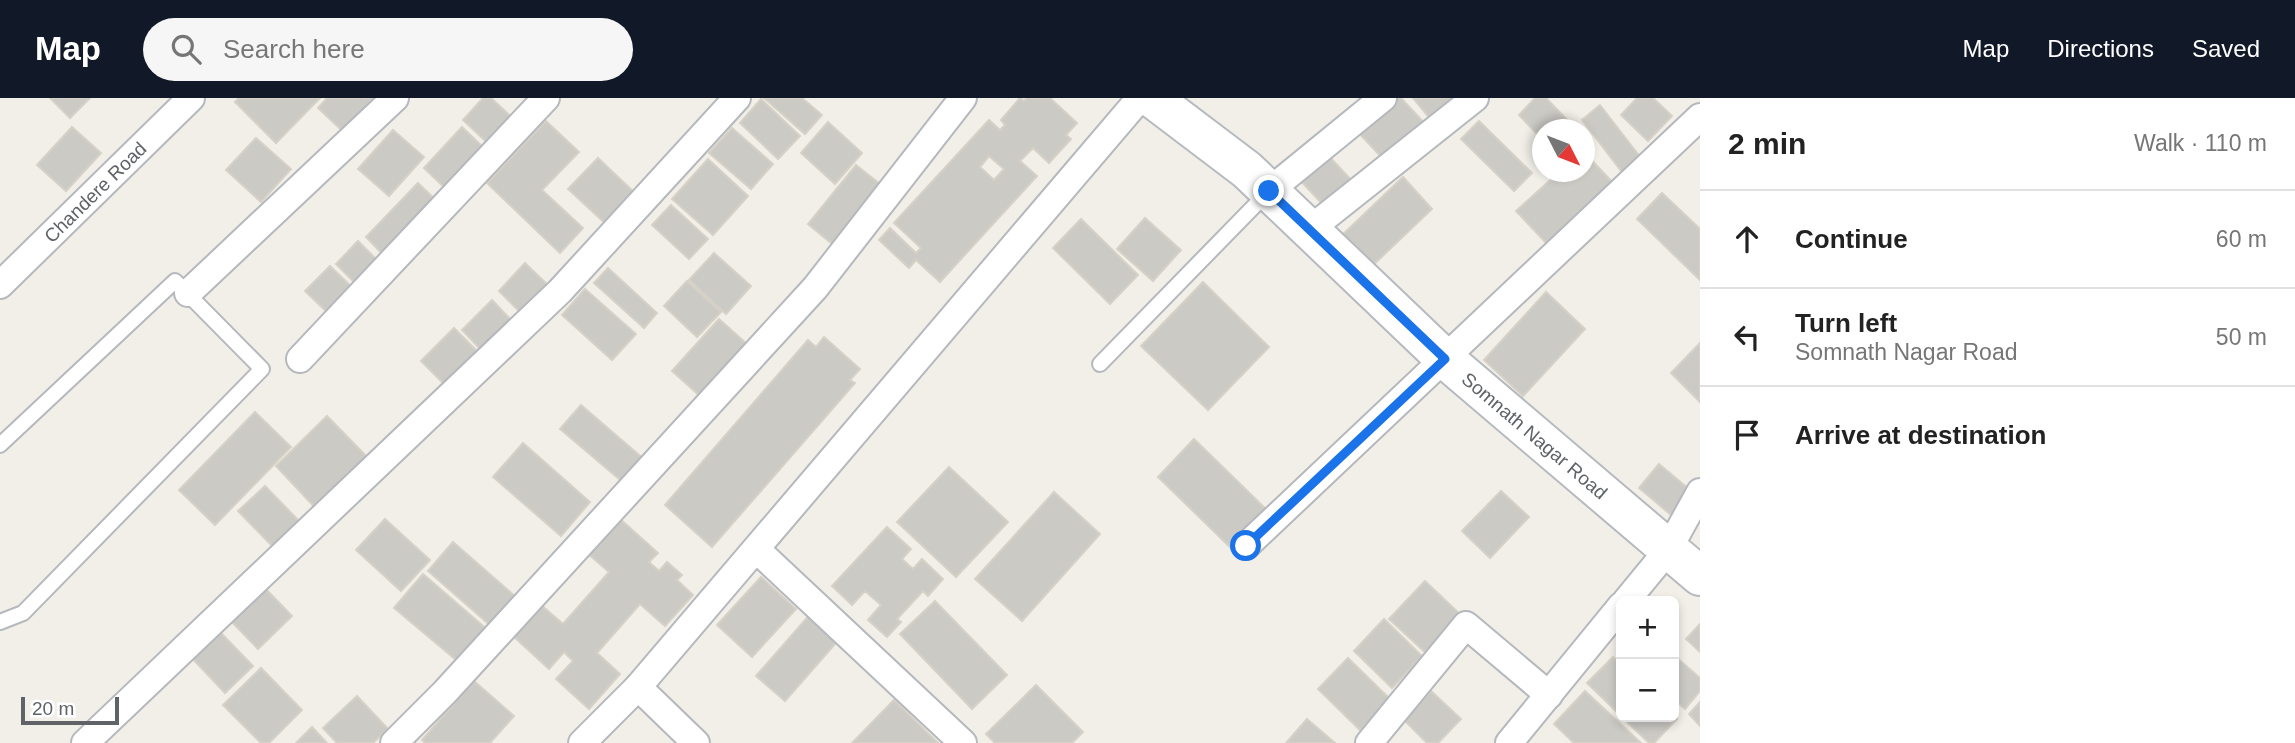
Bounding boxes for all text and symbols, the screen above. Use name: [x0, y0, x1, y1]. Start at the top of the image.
search box: [143, 18, 633, 81]
text: Map: [35, 30, 101, 67]
icon: search: [167, 30, 205, 68]
text: Search here: [223, 34, 365, 64]
text: Map: [1963, 35, 2009, 62]
text: Directions: [2047, 35, 2154, 62]
text: Saved: [2192, 35, 2260, 62]
north arrow: [1532, 119, 1595, 182]
text: 2 min: [1728, 127, 1806, 160]
text: Walk · 110 m: [2134, 130, 2267, 156]
street label: Chandere Road: [40, 137, 150, 246]
route end: [1253, 175, 1284, 206]
icon: ahead: [1728, 220, 1766, 258]
text: Continue: [1795, 224, 1908, 254]
text: 60 m: [2216, 226, 2267, 252]
text: Turn left: [1795, 308, 1897, 338]
icon: left: [1728, 318, 1766, 356]
text: 50 m: [2216, 324, 2267, 350]
text: Somnath Nagar Road: [1795, 339, 2017, 365]
street label: Somnath Nagar Road: [1458, 368, 1612, 503]
icon: arrive: [1728, 416, 1766, 454]
text: Arrive at destination: [1795, 420, 2046, 450]
route start: [1230, 530, 1261, 561]
map controls: [1616, 596, 1679, 722]
button: +: [1616, 596, 1679, 659]
button: −: [1616, 659, 1679, 722]
scale bar: [21, 694, 119, 726]
text: 20 m: [32, 698, 74, 719]

